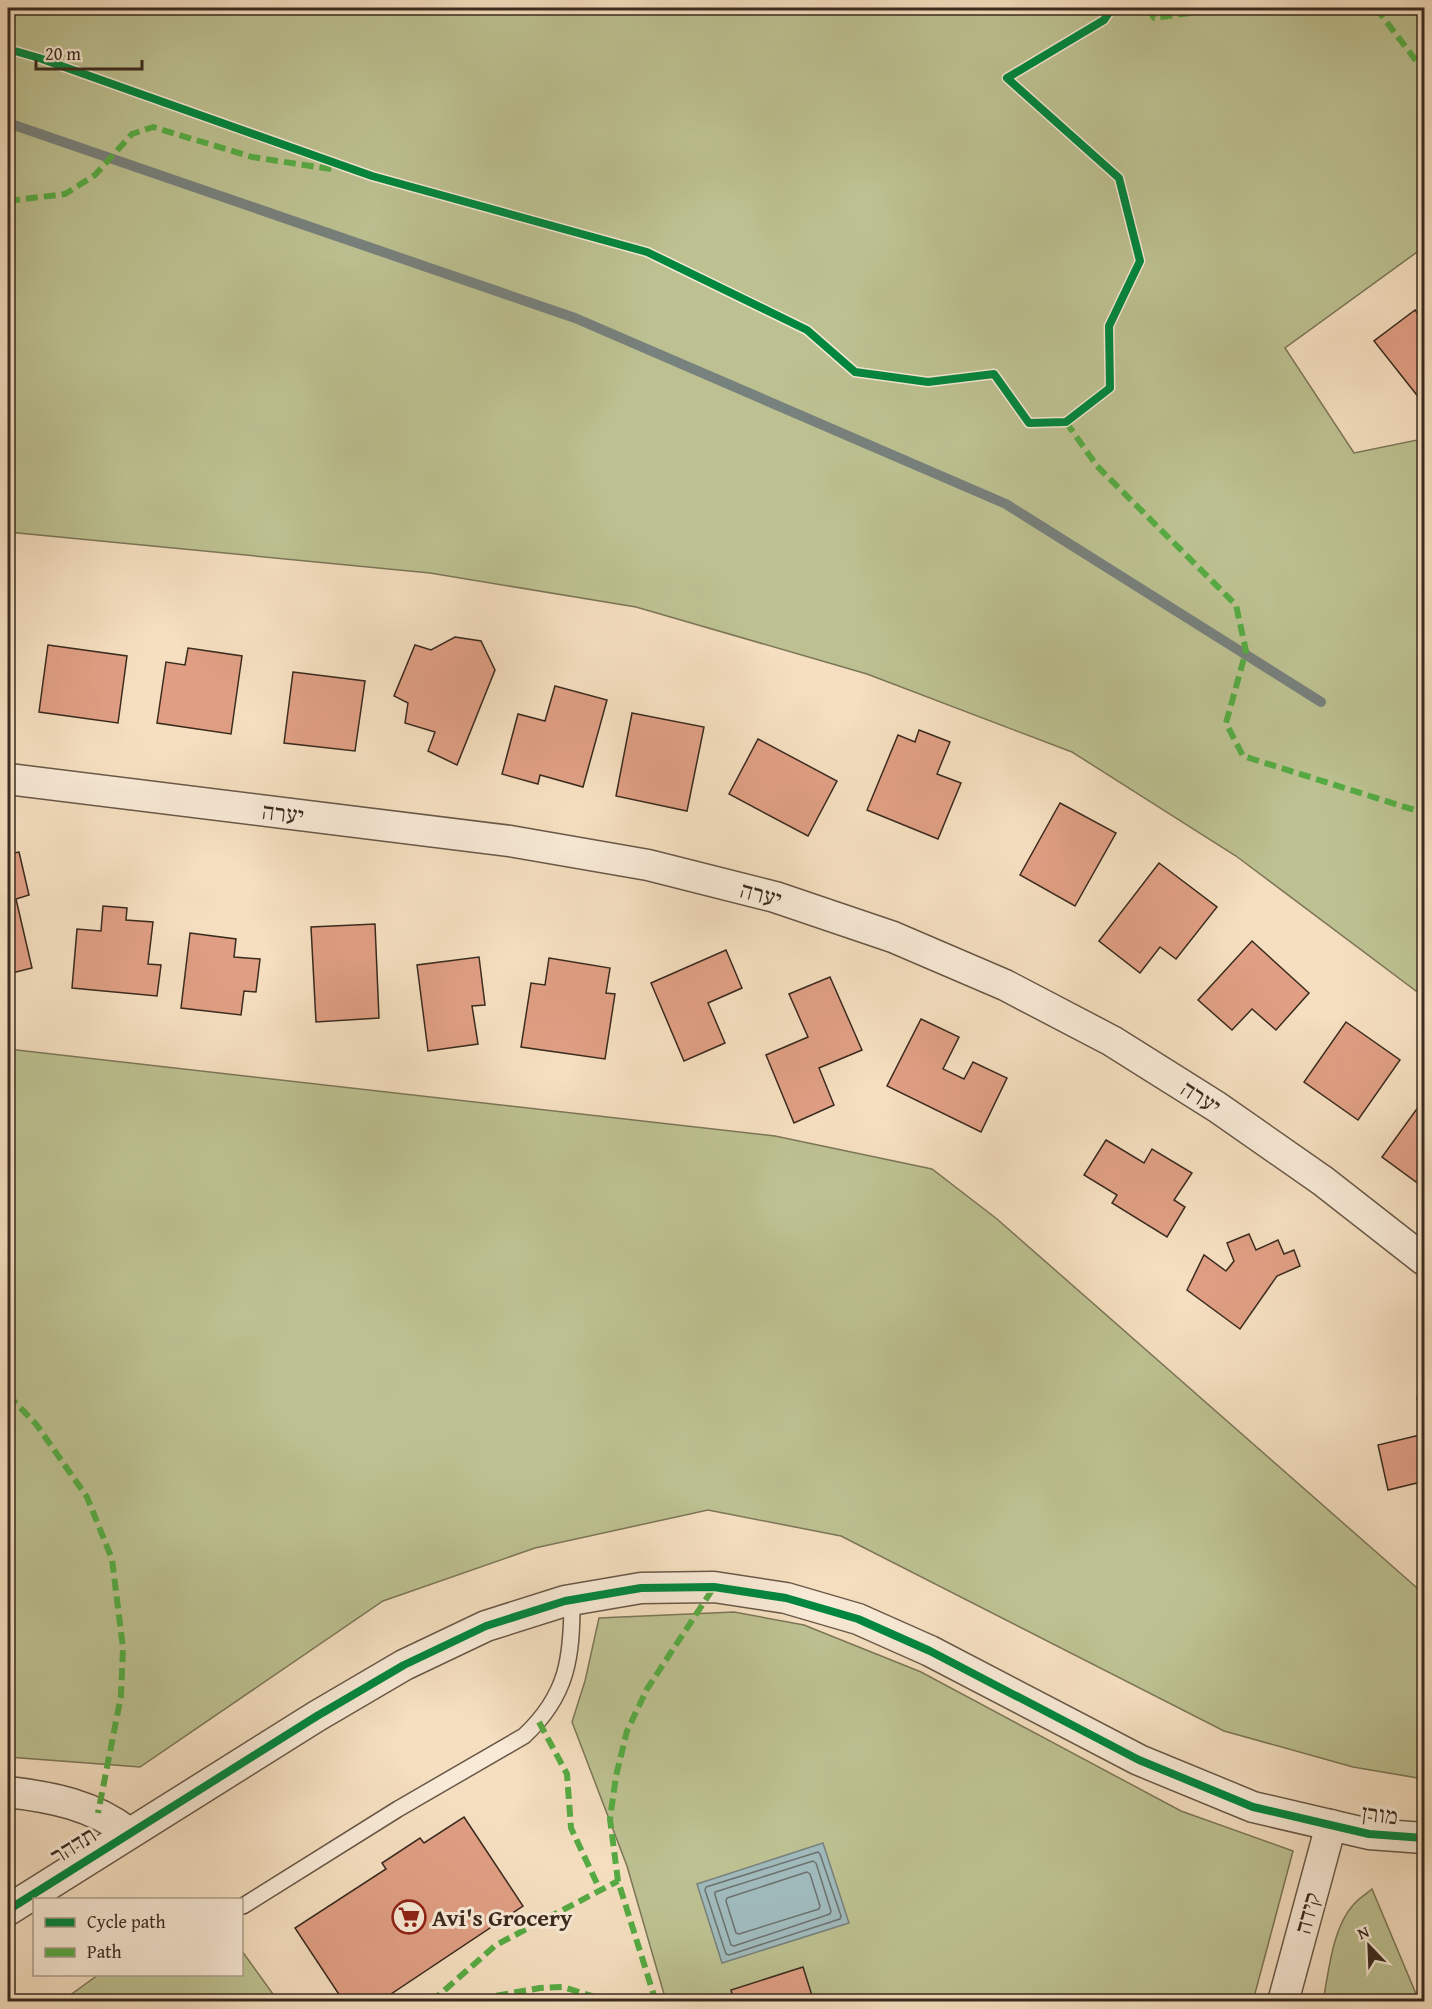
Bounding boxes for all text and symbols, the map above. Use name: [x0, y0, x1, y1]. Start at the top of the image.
scale bar: [36, 33, 142, 71]
text: 20 m: [45, 40, 81, 67]
street label: יערה: [260, 793, 306, 833]
street label: יערה: [736, 872, 786, 916]
street label: יערה: [1174, 1071, 1228, 1123]
street label: מורן: [1360, 1794, 1400, 1834]
street label: תדהר: [43, 1817, 103, 1873]
street label: קידה: [1285, 1888, 1329, 1938]
legend: [33, 1898, 243, 1976]
supermarket icon: Avi's Grocery: [391, 1899, 427, 1935]
place label: Avi's Grocery: [432, 1900, 573, 1935]
text: Cycle path: [87, 1908, 166, 1935]
north arrow: [1339, 1916, 1399, 1976]
text: N: [1354, 1919, 1373, 1945]
text: Path: [87, 1938, 122, 1965]

